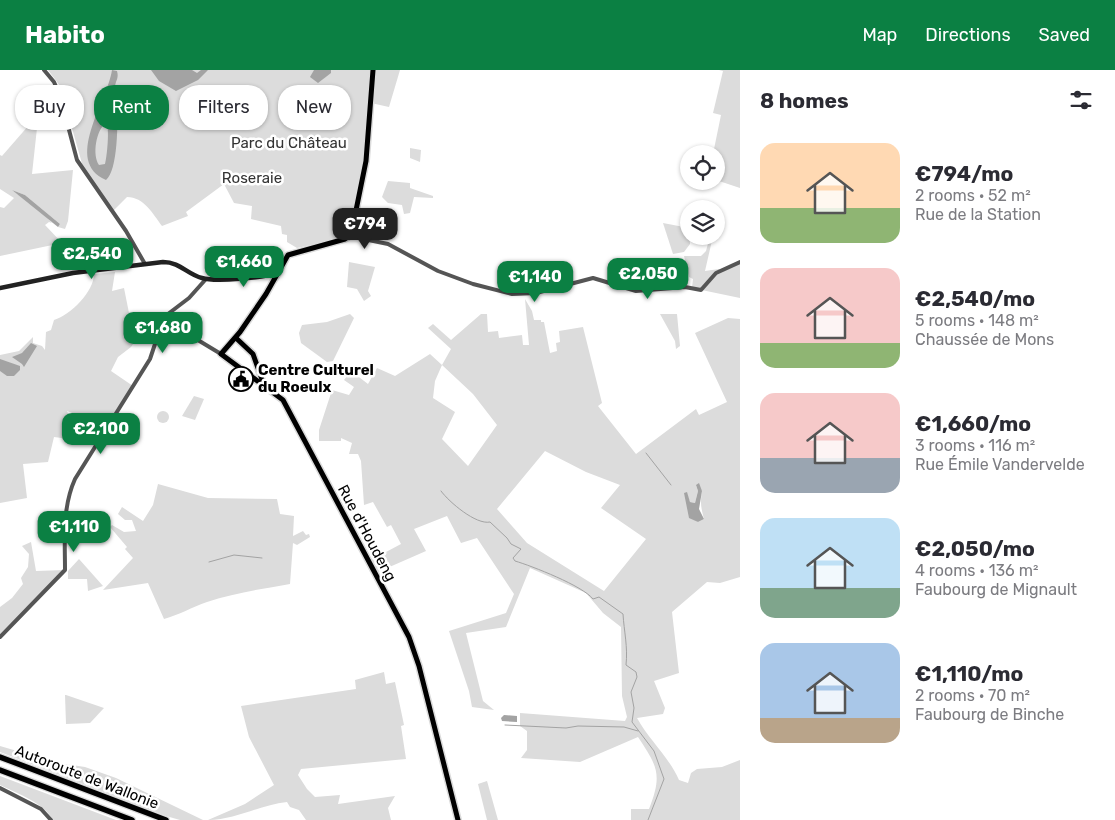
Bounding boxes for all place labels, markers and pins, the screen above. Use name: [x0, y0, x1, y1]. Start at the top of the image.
pin: €794: [335, 208, 395, 250]
pin: €2,540: [51, 238, 133, 280]
pin: €1,660: [203, 246, 285, 288]
pin: €2,050: [607, 258, 689, 300]
pin: €1,140: [494, 260, 576, 303]
pin: €1,680: [122, 312, 204, 354]
place label: Centre Culturel du Roeulx: [258, 361, 374, 396]
public building icon: Centre Culturel du Roeulx: [228, 366, 254, 392]
pin: €2,100: [60, 412, 142, 455]
pin: €1,110: [33, 510, 115, 553]

